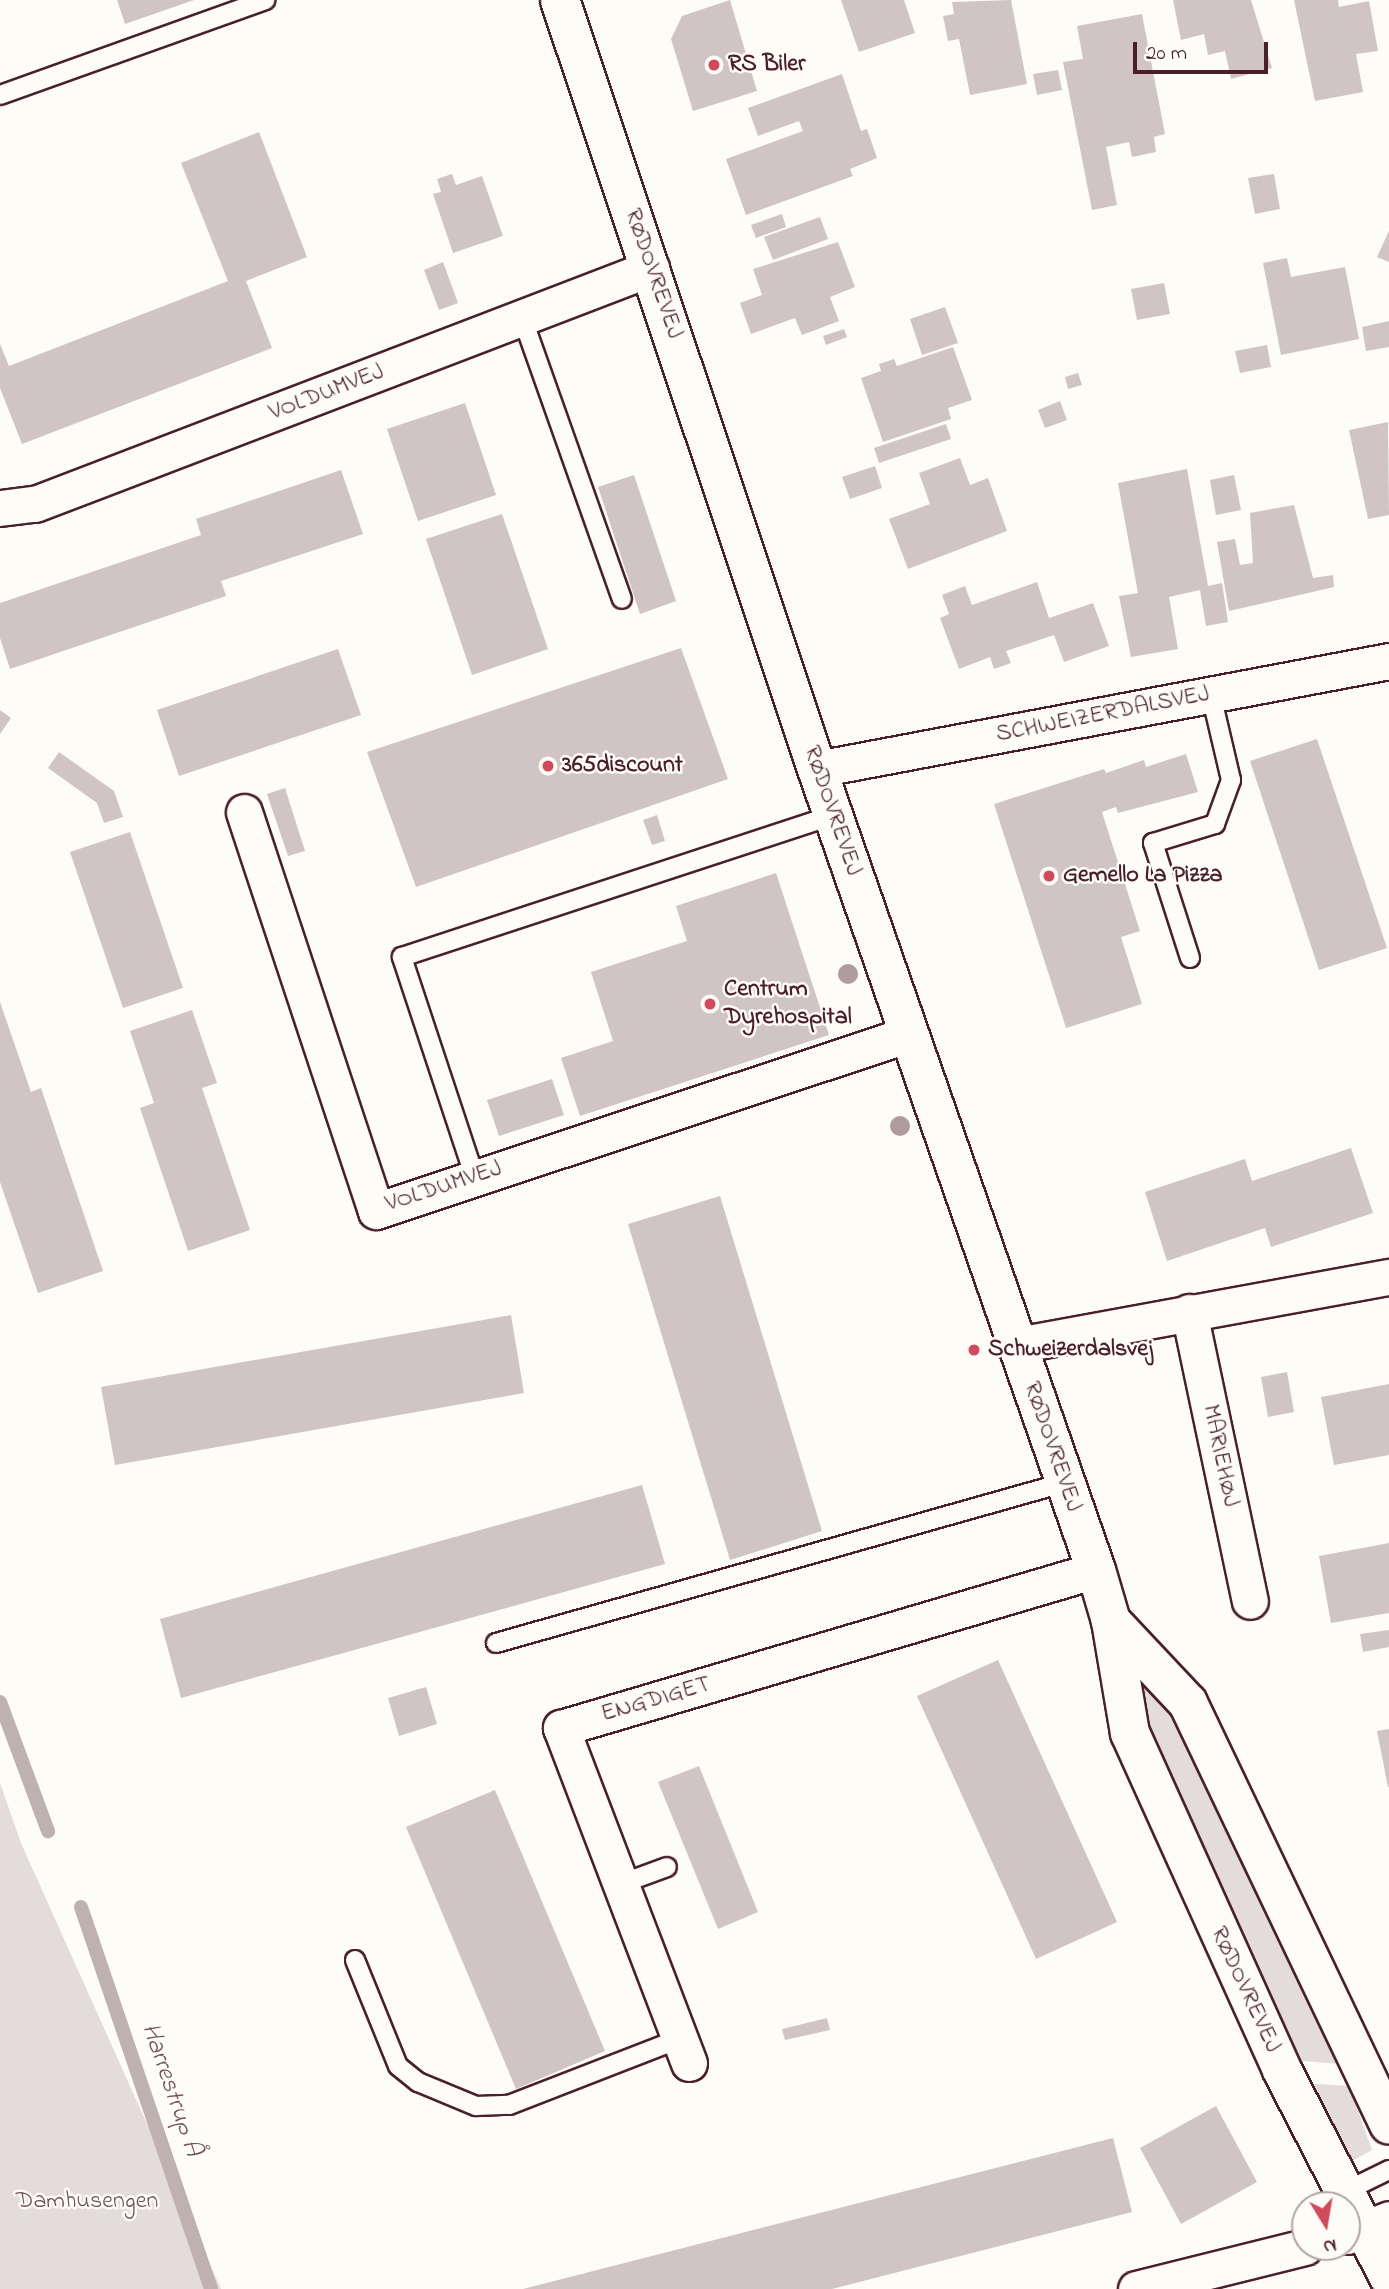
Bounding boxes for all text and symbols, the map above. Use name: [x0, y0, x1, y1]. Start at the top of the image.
scale bar: [1137, 28, 1272, 72]
text: 20 m: [1146, 39, 1187, 69]
place label: RS Biler: [728, 51, 805, 79]
marker: RS Biler: [706, 57, 722, 73]
street label: RØDOVREVEJ: [617, 205, 689, 343]
street label: VOLDUMVEJ: [265, 358, 389, 428]
street label: SCHWEIZERDALSVEJ: [994, 680, 1212, 750]
street label: RØDOVREVEJ: [796, 742, 868, 880]
place label: 365discount: [562, 752, 683, 780]
marker: 365discount: [540, 758, 556, 774]
place label: Gemello La Pizza: [1063, 862, 1222, 890]
marker: Gemello La Pizza: [1041, 868, 1057, 884]
place label: Centrum Dyrehospital: [724, 976, 852, 1032]
marker: Centrum Dyrehospital: [702, 996, 718, 1012]
street label: VOLDUMVEJ: [382, 1155, 506, 1219]
place label: Schweizerdalsvej: [988, 1336, 1153, 1364]
marker: Schweizerdalsvej: [966, 1342, 982, 1358]
street label: RØDOVREVEJ: [1016, 1378, 1088, 1516]
street label: MARIEHØJ: [1195, 1402, 1245, 1510]
street label: ENGDIGET: [598, 1671, 714, 1729]
street label: RØDOVREVEJ: [1203, 1922, 1287, 2058]
water label: Harrestrup Å: [133, 2019, 207, 2161]
park label: Damhusengen: [16, 2188, 158, 2216]
north arrow: [1291, 2191, 1361, 2261]
text: N: [1321, 2231, 1339, 2260]

